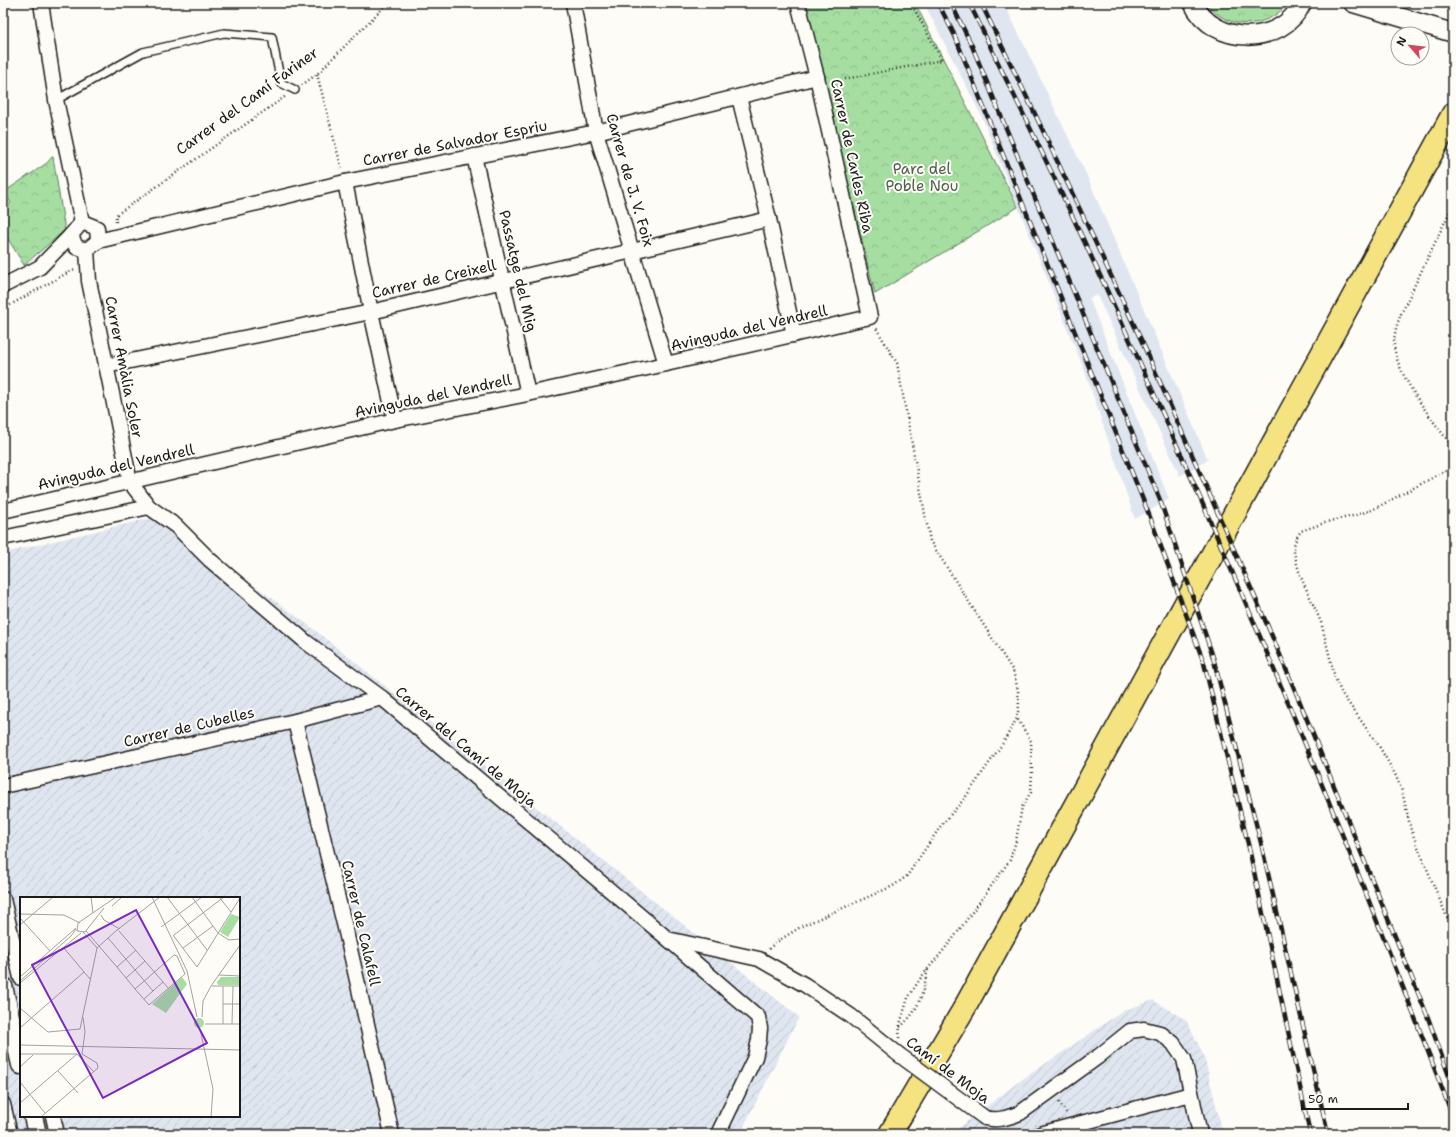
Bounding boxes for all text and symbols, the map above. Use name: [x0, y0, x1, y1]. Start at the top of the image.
north arrow: [1390, 26, 1430, 66]
text: N: [1393, 34, 1410, 49]
street label: Carrer del Camí Fariner: [172, 43, 322, 159]
street label: Carrer de Carles Riba: [826, 77, 878, 235]
street label: Carrer de J. V. Foix: [601, 111, 659, 249]
street label: Carrer de Salvador Espriu: [361, 115, 549, 171]
park label: Parc del Poble Nou: [886, 159, 959, 196]
street label: Passatge del Mig: [494, 208, 542, 334]
street label: Carrer de Creixell: [370, 255, 499, 303]
street label: Carrer Amàlia Soler: [100, 294, 148, 440]
street label: Avinguda del Vendrell: [669, 300, 830, 356]
street label: Avinguda del Vendrell: [353, 369, 514, 422]
street label: Avinguda del Vendrell: [36, 439, 197, 495]
street label: Carrer del Camí de Moja: [391, 682, 541, 813]
street label: Carrer de Cubelles: [122, 702, 256, 752]
street label: Carrer de Calafell: [337, 858, 385, 988]
inset map: [20, 897, 240, 1117]
street label: Camí de Moja: [902, 1032, 994, 1108]
scale bar: [1302, 1085, 1408, 1111]
text: 50 m: [1308, 1091, 1338, 1107]

